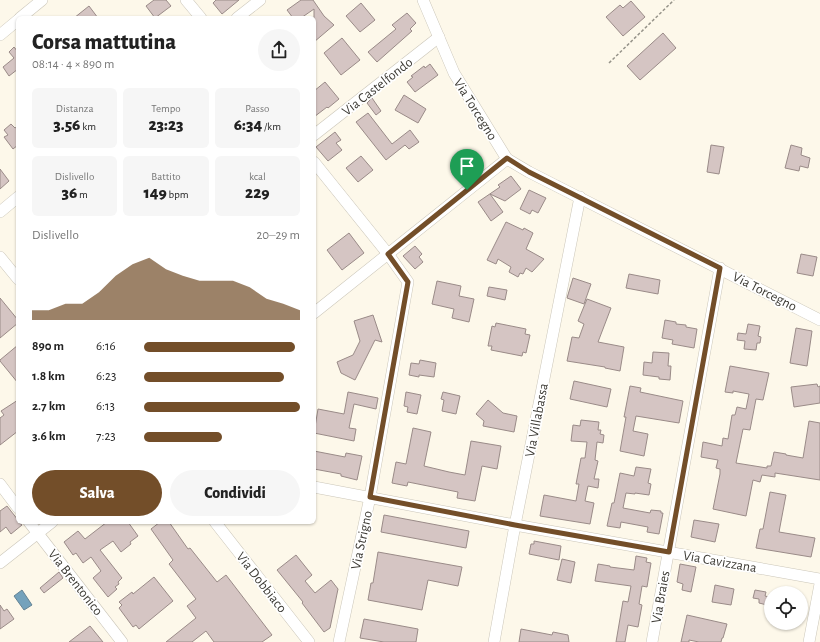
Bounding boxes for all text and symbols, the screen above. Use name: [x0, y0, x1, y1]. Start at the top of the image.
button: share: [258, 29, 300, 71]
text: Corsa mattutina: [32, 31, 176, 53]
street label: Via Castelfondo: [340, 55, 416, 119]
text: 08:14 · 4 × 890 m: [32, 58, 114, 71]
street label: Via Torcegno: [451, 76, 500, 143]
text: Distanza: [56, 103, 93, 114]
text: Tempo: [151, 103, 181, 114]
text: Passo: [245, 103, 269, 114]
text: 3.56: [53, 116, 80, 133]
text: 23:23: [148, 116, 184, 133]
text: 6:34: [234, 116, 262, 133]
text: km: [80, 121, 96, 132]
text: /km: [262, 121, 281, 132]
pin: [450, 149, 484, 190]
icon: arrive: [456, 155, 478, 177]
text: Dislivello: [55, 171, 94, 182]
text: Battito: [151, 171, 181, 182]
text: kcal: [249, 171, 266, 182]
text: 36: [61, 184, 77, 201]
text: 149: [143, 184, 167, 201]
text: 229: [245, 184, 270, 201]
text: m: [77, 189, 88, 200]
text: bpm: [167, 189, 189, 200]
text: Dislivello: [32, 229, 79, 242]
text: 20–29 m: [256, 229, 300, 242]
street label: Via Torcegno: [730, 270, 799, 314]
text: 890 m: [32, 340, 64, 353]
text: 6:16: [96, 340, 116, 353]
text: 1.8 km: [32, 370, 65, 383]
text: 6:23: [96, 370, 116, 383]
street label: Via Villabassa: [523, 381, 551, 458]
text: 2.7 km: [32, 400, 66, 413]
text: 6:13: [96, 400, 115, 413]
text: 3.6 km: [32, 430, 66, 443]
text: 7:23: [96, 430, 116, 443]
button: Salva: [32, 470, 162, 516]
button: Condividi: [170, 470, 300, 516]
street label: Via Strigno: [349, 509, 375, 571]
street label: Via Brentonico: [45, 547, 105, 618]
street label: Via Cavizzana: [682, 549, 758, 575]
street label: Via Dobbiaco: [233, 550, 289, 616]
street label: Via Braies: [649, 570, 673, 625]
map controls: [764, 586, 808, 630]
button: locate: [764, 586, 808, 630]

